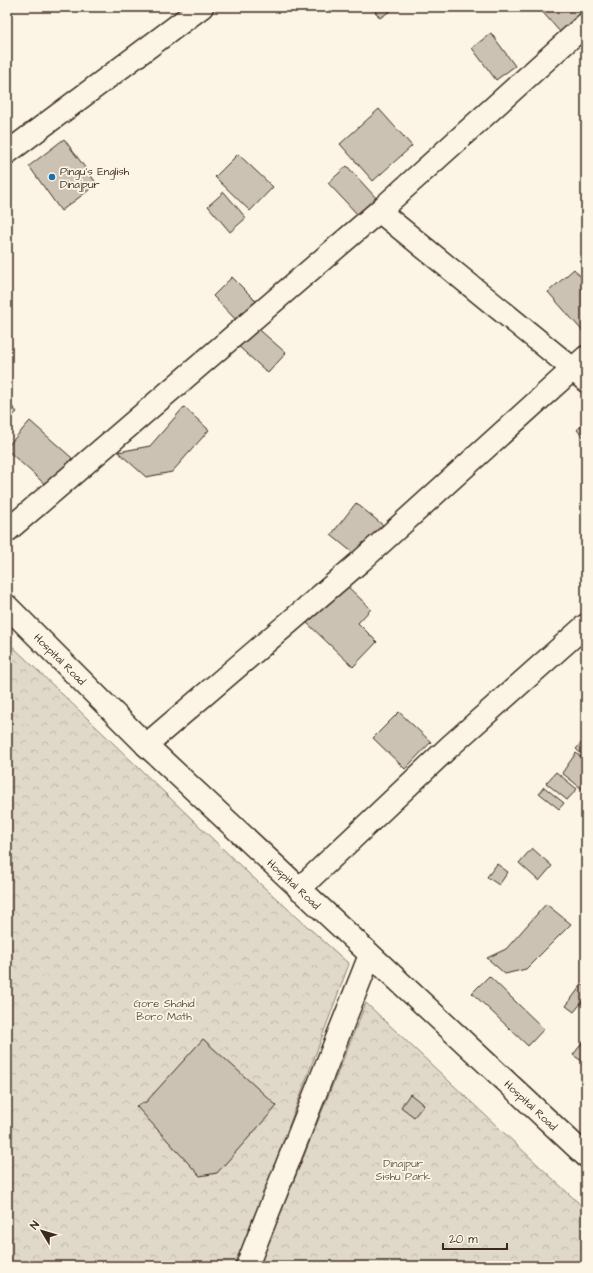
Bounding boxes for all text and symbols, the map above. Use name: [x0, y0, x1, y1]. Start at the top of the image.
place label: Pingu's English Dinajpur: [60, 164, 130, 192]
marker: Pingu's English Dinajpur: [47, 172, 57, 182]
street label: Hospital Road: [30, 630, 89, 689]
street label: Hospital Road: [264, 856, 324, 913]
park label: Gore Shahid Boro Math: [133, 996, 195, 1024]
street label: Hospital Road: [501, 1077, 561, 1134]
park label: Dinajpur Sishu Park: [375, 1156, 431, 1184]
north arrow: [22, 1211, 62, 1251]
text: N: [26, 1218, 43, 1232]
scale bar: [443, 1225, 507, 1251]
text: 20 m: [449, 1231, 478, 1248]

